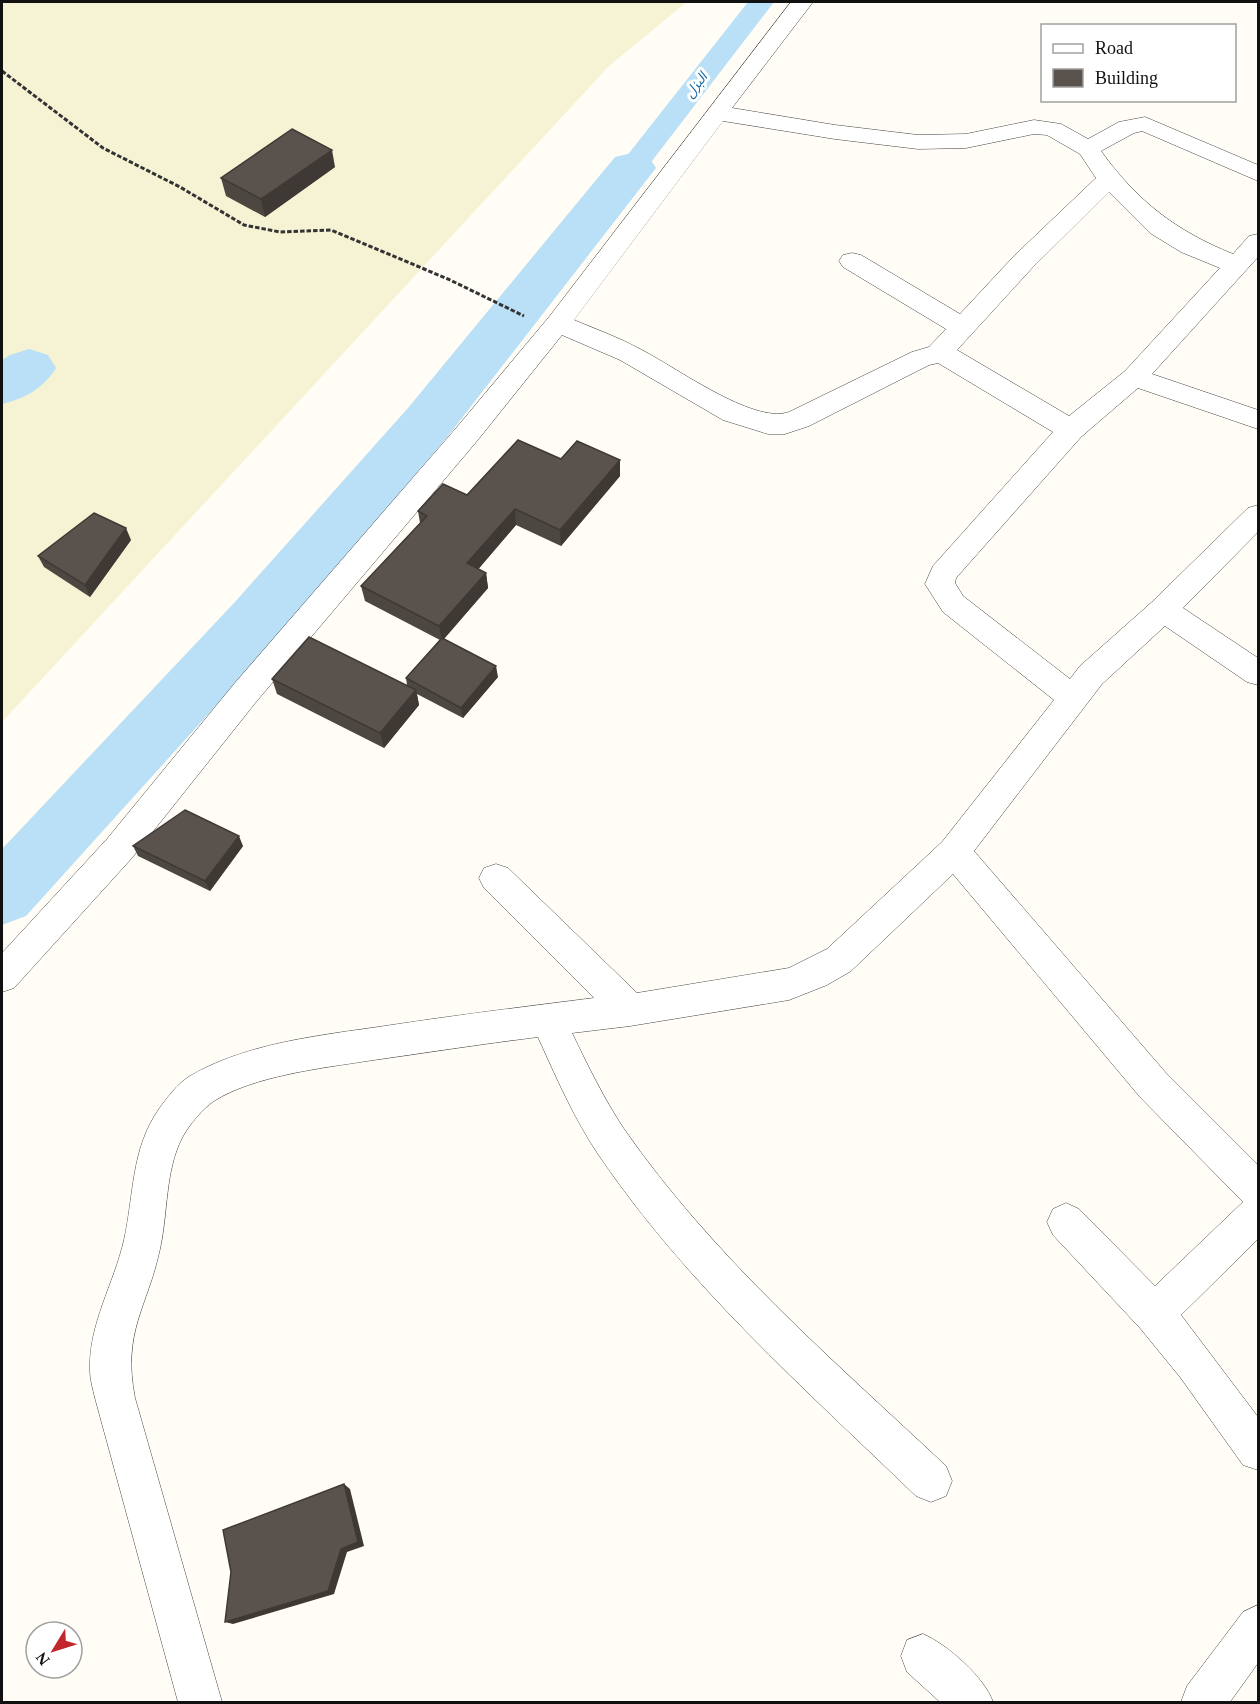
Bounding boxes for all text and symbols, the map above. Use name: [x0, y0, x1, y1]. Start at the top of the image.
legend: [1041, 24, 1236, 102]
text: Road: [1095, 38, 1133, 58]
water label: البزل: [682, 68, 712, 101]
text: Building: [1095, 68, 1158, 88]
north arrow: [24, 1620, 84, 1680]
text: N: [32, 1649, 53, 1669]

